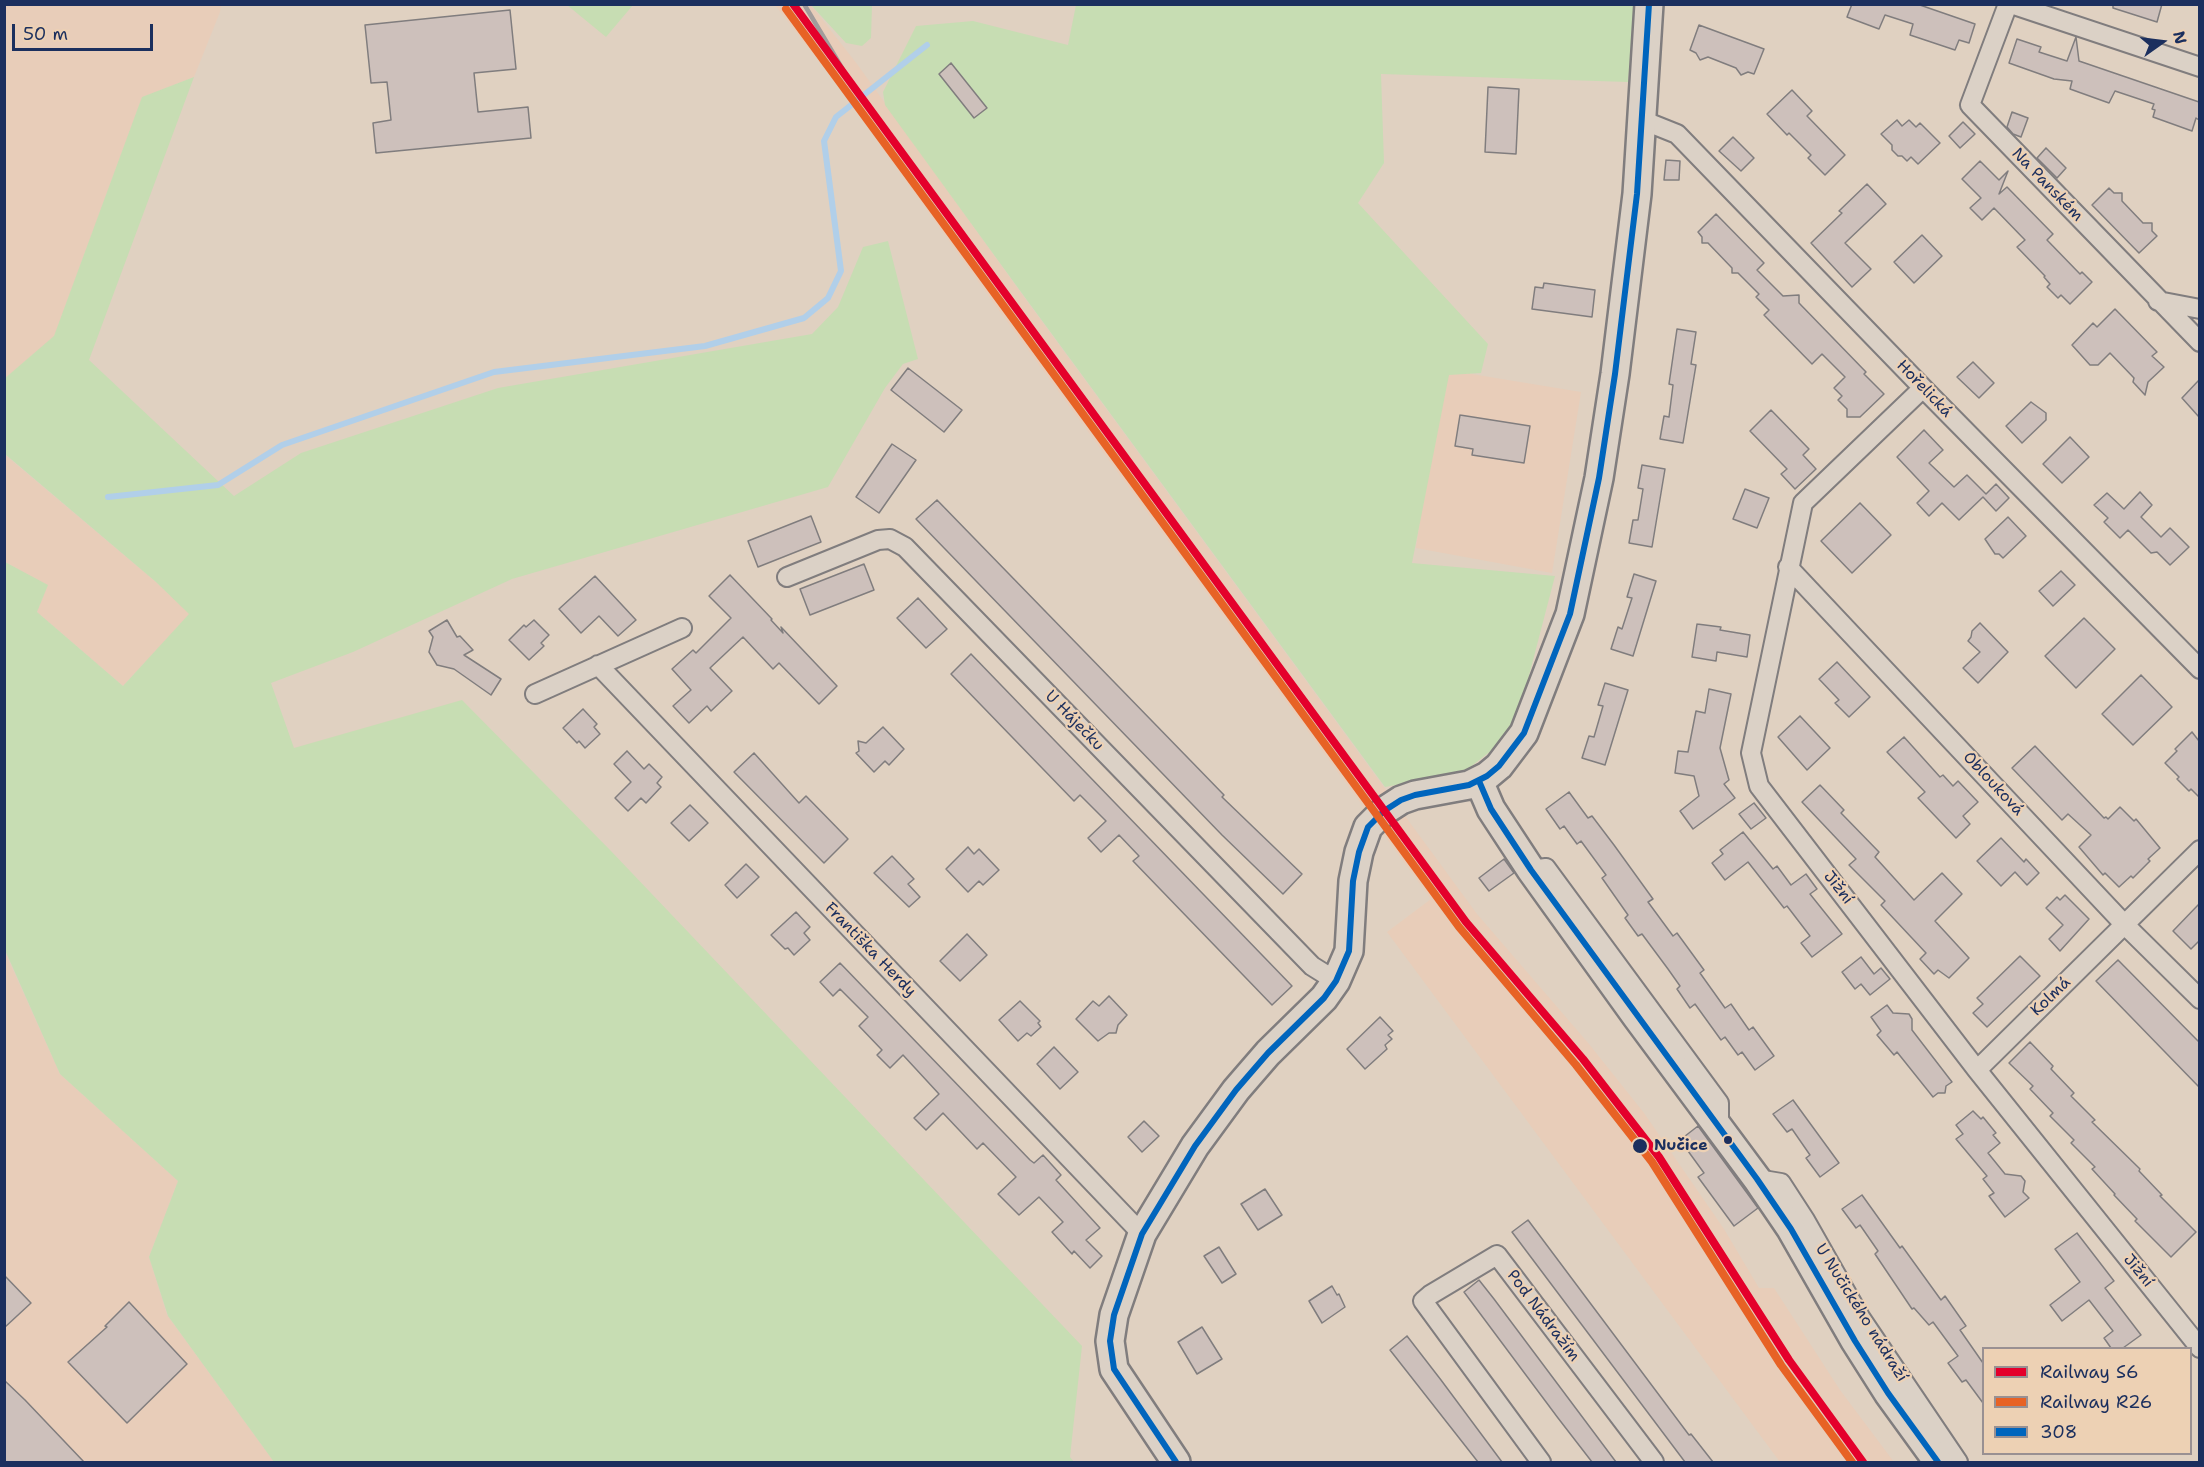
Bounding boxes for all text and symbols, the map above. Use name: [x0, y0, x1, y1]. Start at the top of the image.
scale bar: [15, 12, 156, 50]
north arrow: [2132, 12, 2192, 72]
text: 50 m: [23, 22, 68, 46]
text: N: [2168, 29, 2192, 46]
street label: Na Panském: [2007, 144, 2087, 226]
street label: Hořelická: [1892, 356, 1956, 422]
street label: U Háječku: [1041, 687, 1107, 755]
street label: Oblouková: [1959, 748, 2027, 820]
street label: Jižní: [1819, 867, 1857, 909]
street label: Františka Herdy: [820, 899, 920, 1001]
street label: Kolmá: [2027, 973, 2075, 1021]
unlabelled marker: [1722, 1134, 1734, 1146]
place label: Nučice: [1654, 1136, 1708, 1156]
marker: Nučice: [1631, 1137, 1649, 1155]
street label: U Nučického nádraží: [1811, 1240, 1911, 1386]
street label: Jižní: [2119, 1251, 2157, 1291]
street label: Pod Nádražím: [1502, 1267, 1584, 1365]
legend: [1982, 1347, 2192, 1455]
text: Railway S6: [2040, 1360, 2139, 1384]
text: Railway R26: [2040, 1390, 2152, 1414]
text: 308: [2040, 1420, 2077, 1444]

